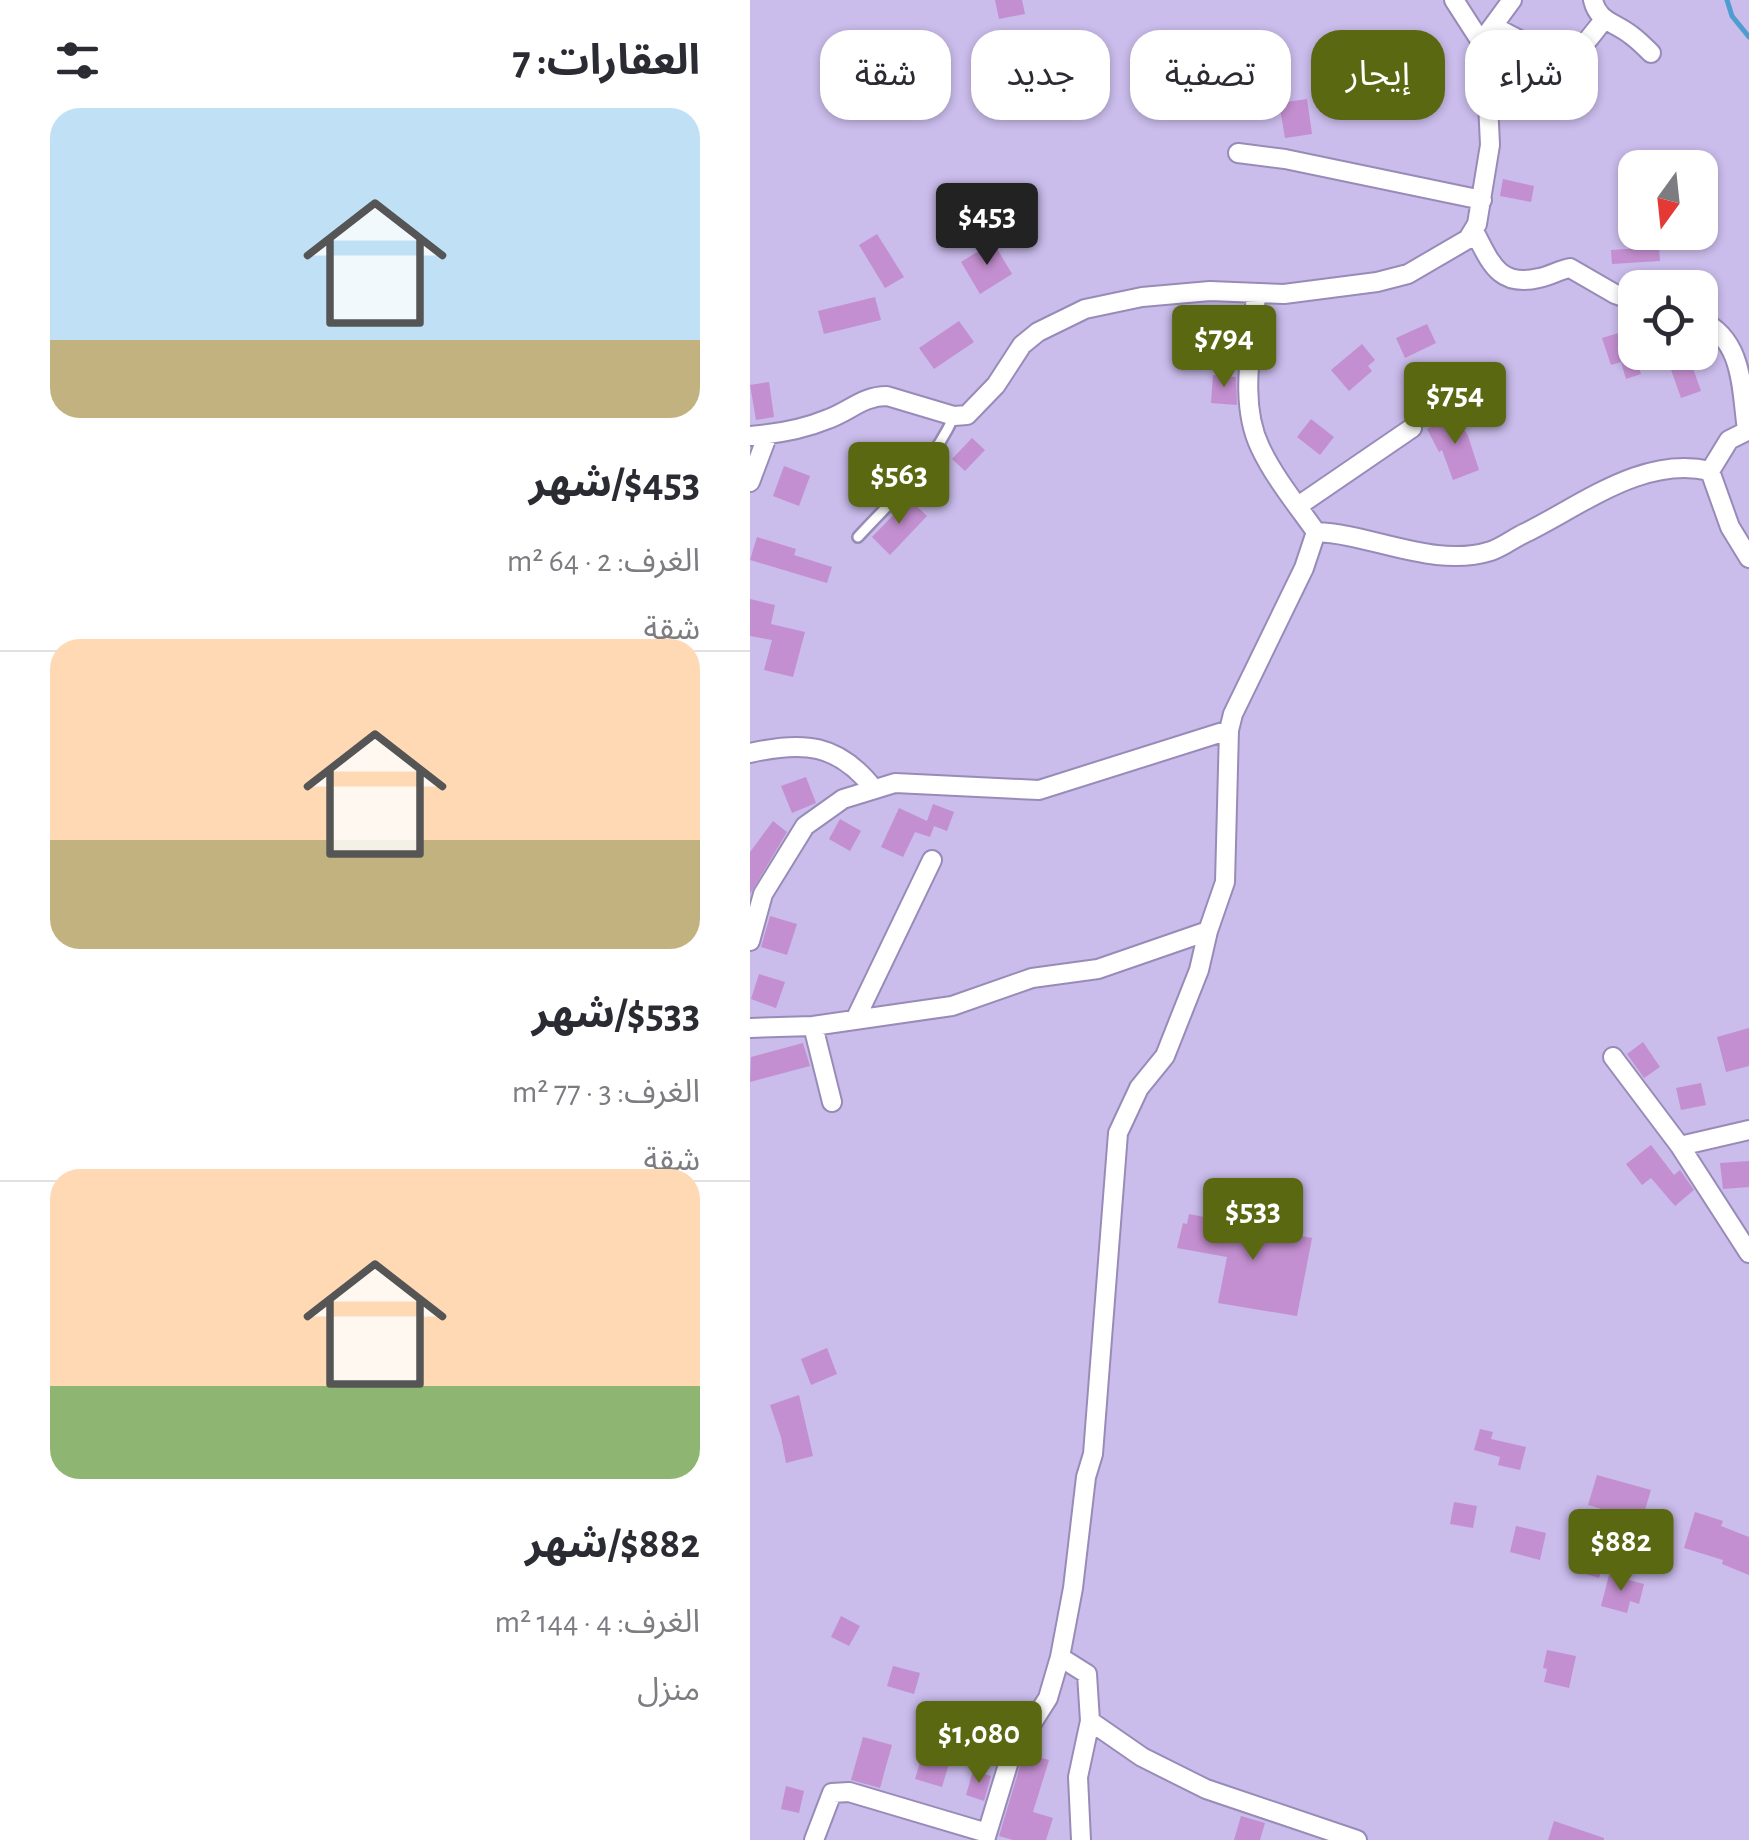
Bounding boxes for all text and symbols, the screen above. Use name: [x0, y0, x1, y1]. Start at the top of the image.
chip: شقة: [820, 30, 951, 120]
chip: جديد: [971, 30, 1110, 120]
chip: تصفية: [1130, 30, 1291, 120]
chip: إيجار: [1311, 30, 1445, 120]
chip: شراء: [1465, 30, 1598, 120]
icon: filters: [50, 33, 105, 88]
text: العقارات: 7: [513, 40, 700, 82]
north arrow: [1618, 150, 1718, 250]
map controls: [1618, 150, 1718, 370]
icon: home: [285, 173, 465, 353]
pin: $453: [928, 183, 1046, 268]
text: $453: [958, 199, 1016, 231]
button: locate: [1618, 270, 1718, 370]
pin: $794: [1165, 305, 1283, 390]
text: $794: [1194, 321, 1254, 353]
pin: $754: [1396, 362, 1514, 447]
text: $754: [1426, 378, 1484, 410]
pin: $563: [840, 442, 958, 527]
text: $563: [870, 458, 928, 490]
text: $453/شهر: [529, 462, 700, 504]
text: الغرف: 2 · 64 m²: [507, 545, 700, 577]
text: شقة: [644, 613, 700, 645]
icon: home: [285, 704, 465, 884]
text: $533/شهر: [532, 993, 700, 1035]
text: الغرف: 3 · 77 m²: [512, 1076, 700, 1108]
text: شقة: [644, 1144, 700, 1176]
pin: $533: [1194, 1178, 1312, 1263]
text: $533: [1225, 1194, 1281, 1226]
icon: home: [285, 1234, 465, 1414]
pin: $882: [1562, 1509, 1680, 1594]
text: $882/شهر: [525, 1523, 700, 1565]
text: $882: [1590, 1525, 1652, 1557]
text: الغرف: 4 · 144 m²: [494, 1606, 700, 1638]
text: منزل: [637, 1674, 700, 1706]
pin: $1,080: [898, 1701, 1060, 1786]
text: $1,080: [938, 1717, 1020, 1749]

